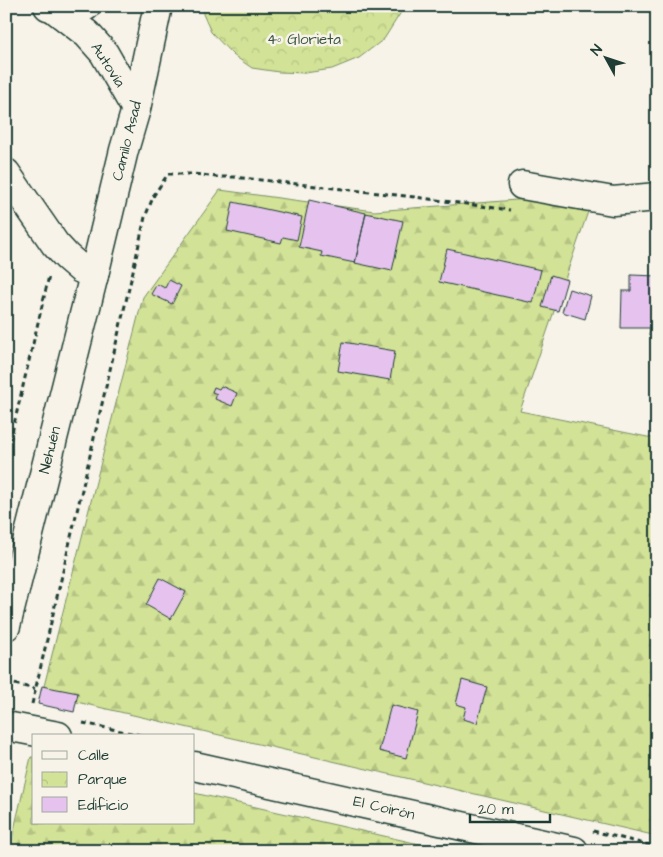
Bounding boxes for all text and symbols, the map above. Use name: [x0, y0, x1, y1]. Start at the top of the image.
park label: 4º Glorieta: [267, 29, 341, 50]
north arrow: [580, 32, 630, 82]
street label: Autovía: [86, 39, 130, 92]
text: N: [586, 40, 607, 60]
street label: Camilo Asad: [107, 99, 147, 183]
street label: Nehuén: [34, 424, 66, 476]
legend: [32, 734, 195, 824]
text: Calle: [78, 745, 109, 766]
text: Parque: [78, 769, 127, 790]
street label: El Coirón: [351, 791, 417, 825]
scale bar: [470, 792, 550, 824]
text: Edificio: [78, 795, 129, 816]
text: 20 m: [478, 799, 514, 820]

